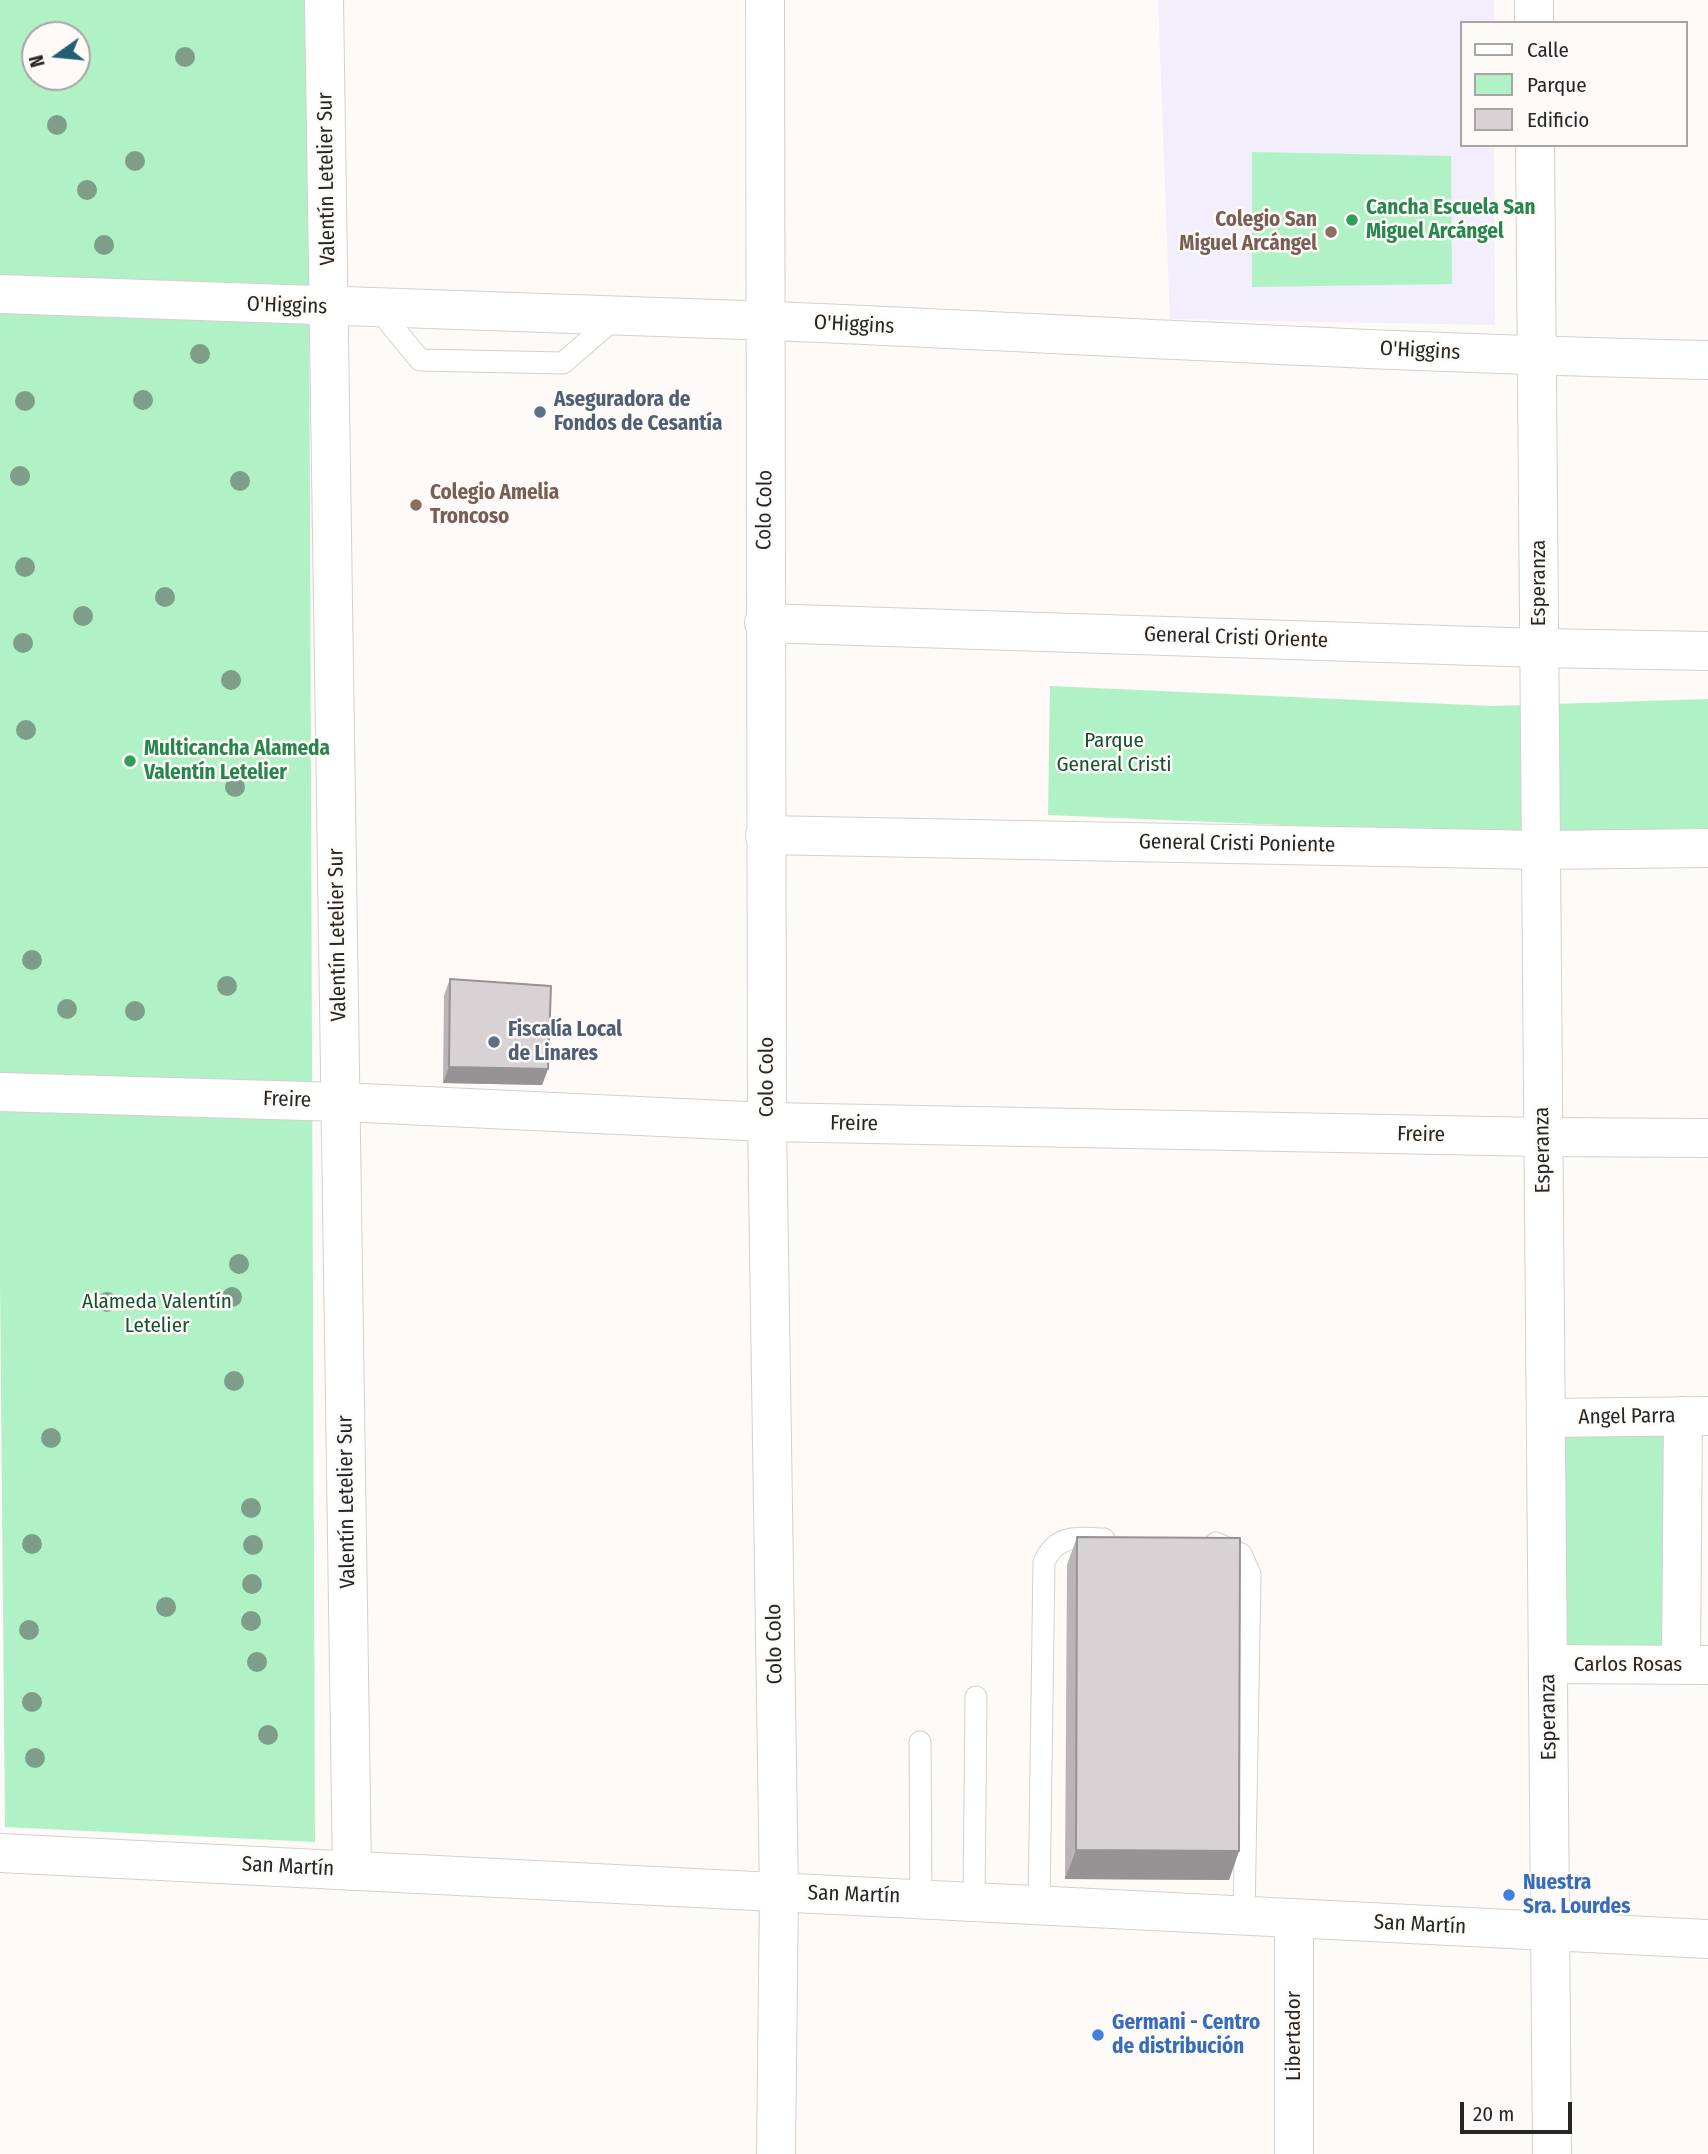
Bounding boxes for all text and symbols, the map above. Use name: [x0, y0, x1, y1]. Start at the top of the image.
north arrow: [21, 21, 91, 91]
legend: [1460, 21, 1687, 147]
text: Calle: [1527, 37, 1569, 63]
text: N: [25, 53, 50, 70]
text: Parque: [1527, 72, 1587, 98]
street label: Valentín Letelier Sur: [313, 92, 341, 266]
text: Edificio: [1527, 107, 1589, 133]
place label: Cancha Escuela San Miguel Arcángel: [1366, 195, 1536, 245]
place label: Colegio San Miguel Arcángel: [1179, 207, 1317, 257]
marker: Cancha Escuela San Miguel Arcángel: [1344, 212, 1360, 228]
marker: Colegio San Miguel Arcángel: [1323, 224, 1339, 240]
street label: O'Higgins: [246, 292, 328, 320]
street label: O'Higgins: [813, 310, 895, 340]
street label: O'Higgins: [1379, 336, 1461, 366]
place label: Aseguradora de Fondos de Cesantía: [554, 387, 722, 437]
marker: Aseguradora de Fondos de Cesantía: [532, 404, 548, 420]
street label: Colo Colo: [752, 470, 778, 550]
place label: Colegio Amelia Troncoso: [430, 480, 559, 530]
marker: Colegio Amelia Troncoso: [408, 497, 424, 513]
street label: Esperanza: [1526, 540, 1552, 626]
street label: General Cristi Oriente: [1143, 622, 1329, 654]
park label: Parque General Cristi: [1056, 728, 1172, 778]
place label: Multicancha Alameda Valentín Letelier: [144, 736, 330, 786]
marker: Multicancha Alameda Valentín Letelier: [122, 753, 138, 769]
street label: General Cristi Poniente: [1139, 830, 1335, 858]
street label: Valentín Letelier Sur: [324, 848, 352, 1022]
place label: Fiscalía Local de Linares: [508, 1017, 622, 1067]
marker: Fiscalía Local de Linares: [486, 1034, 502, 1050]
street label: Colo Colo: [754, 1037, 780, 1117]
street label: Freire: [263, 1087, 311, 1113]
street label: Esperanza: [1530, 1106, 1556, 1194]
street label: Freire: [830, 1111, 878, 1137]
street label: Freire: [1397, 1122, 1445, 1148]
park label: Alameda Valentín Letelier: [82, 1289, 232, 1339]
street label: Angel Parra: [1578, 1404, 1676, 1430]
street label: Valentín Letelier Sur: [333, 1415, 361, 1589]
street label: Colo Colo: [762, 1604, 788, 1684]
street label: Carlos Rosas: [1574, 1652, 1682, 1678]
street label: Esperanza: [1536, 1673, 1562, 1761]
street label: San Martín: [241, 1852, 335, 1882]
place label: Nuestra Sra. Lourdes: [1523, 1870, 1630, 1920]
street label: San Martín: [807, 1881, 901, 1909]
marker: Nuestra Sra. Lourdes: [1501, 1887, 1517, 1903]
street label: San Martín: [1373, 1910, 1467, 1940]
street label: Libertador: [1281, 1991, 1307, 2081]
place label: Germani - Centro de distribución: [1112, 2010, 1260, 2060]
marker: Germani - Centro de distribución: [1090, 2027, 1106, 2043]
scale bar: [1463, 2088, 1575, 2132]
text: 20 m: [1473, 2101, 1514, 2127]

